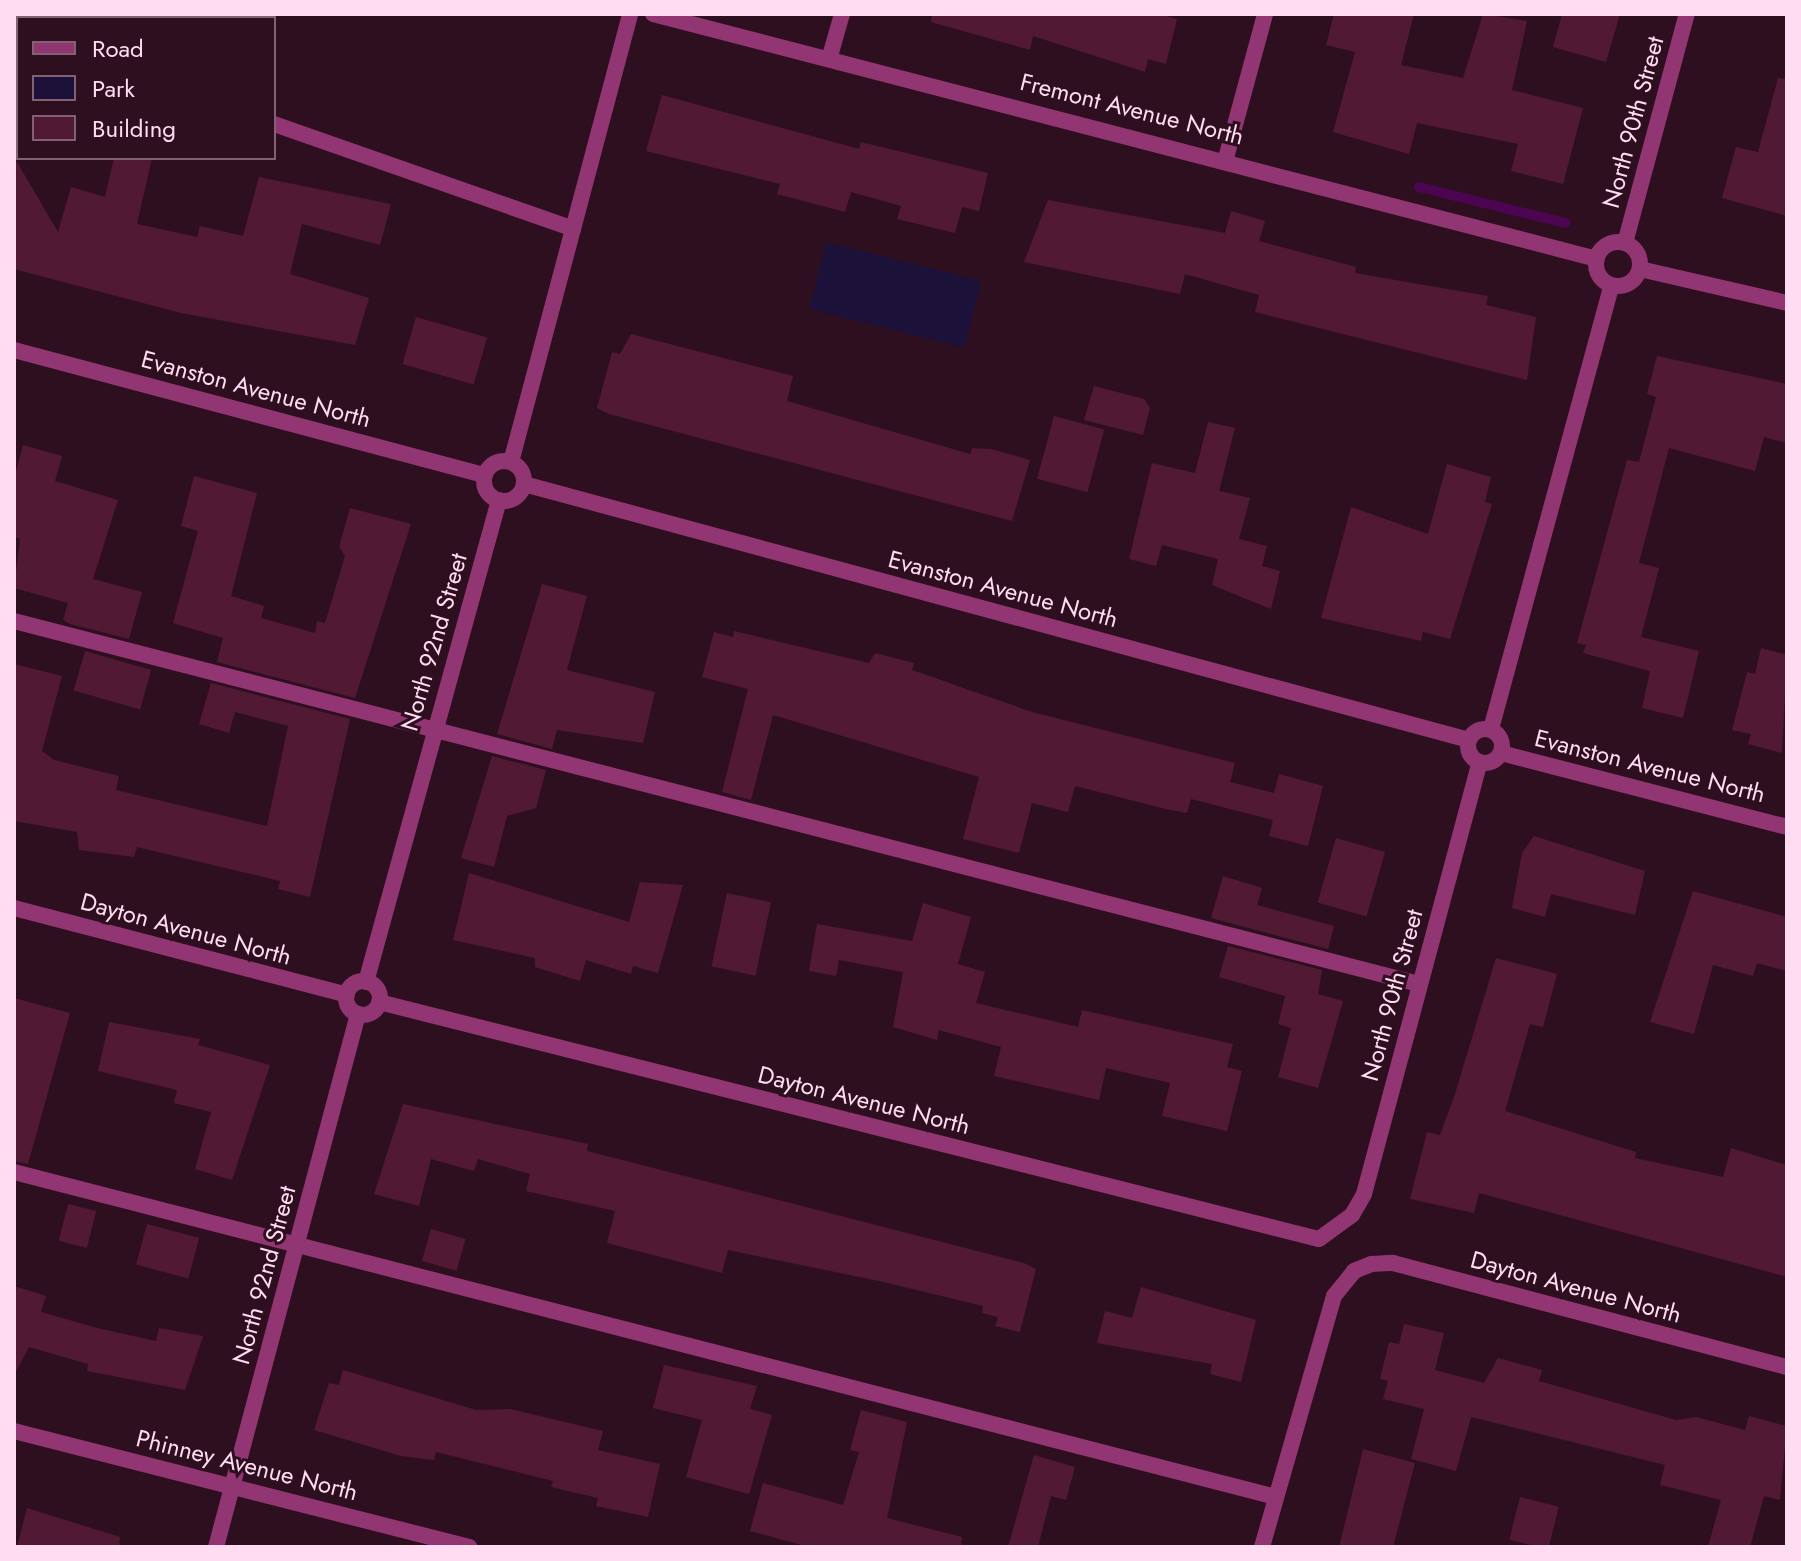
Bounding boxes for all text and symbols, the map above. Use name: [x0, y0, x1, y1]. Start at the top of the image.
legend: [16, 16, 276, 160]
text: Road: [92, 31, 144, 66]
street label: North 90th Street: [1596, 33, 1670, 211]
street label: Fremont Avenue North: [1017, 67, 1247, 151]
text: Park: [92, 71, 135, 106]
text: Building: [92, 111, 176, 146]
street label: Evanston Avenue North: [138, 344, 374, 434]
street label: Evanston Avenue North: [885, 544, 1121, 634]
street label: North 92nd Street: [395, 550, 473, 734]
street label: Evanston Avenue North: [1532, 723, 1768, 809]
street label: Dayton Avenue North: [77, 887, 295, 971]
street label: North 90th Street: [1355, 906, 1429, 1084]
street label: Dayton Avenue North: [755, 1060, 973, 1140]
street label: North 92nd Street: [226, 1183, 302, 1367]
street label: Dayton Avenue North: [1467, 1245, 1685, 1329]
street label: Phinney Avenue North: [133, 1424, 361, 1506]

